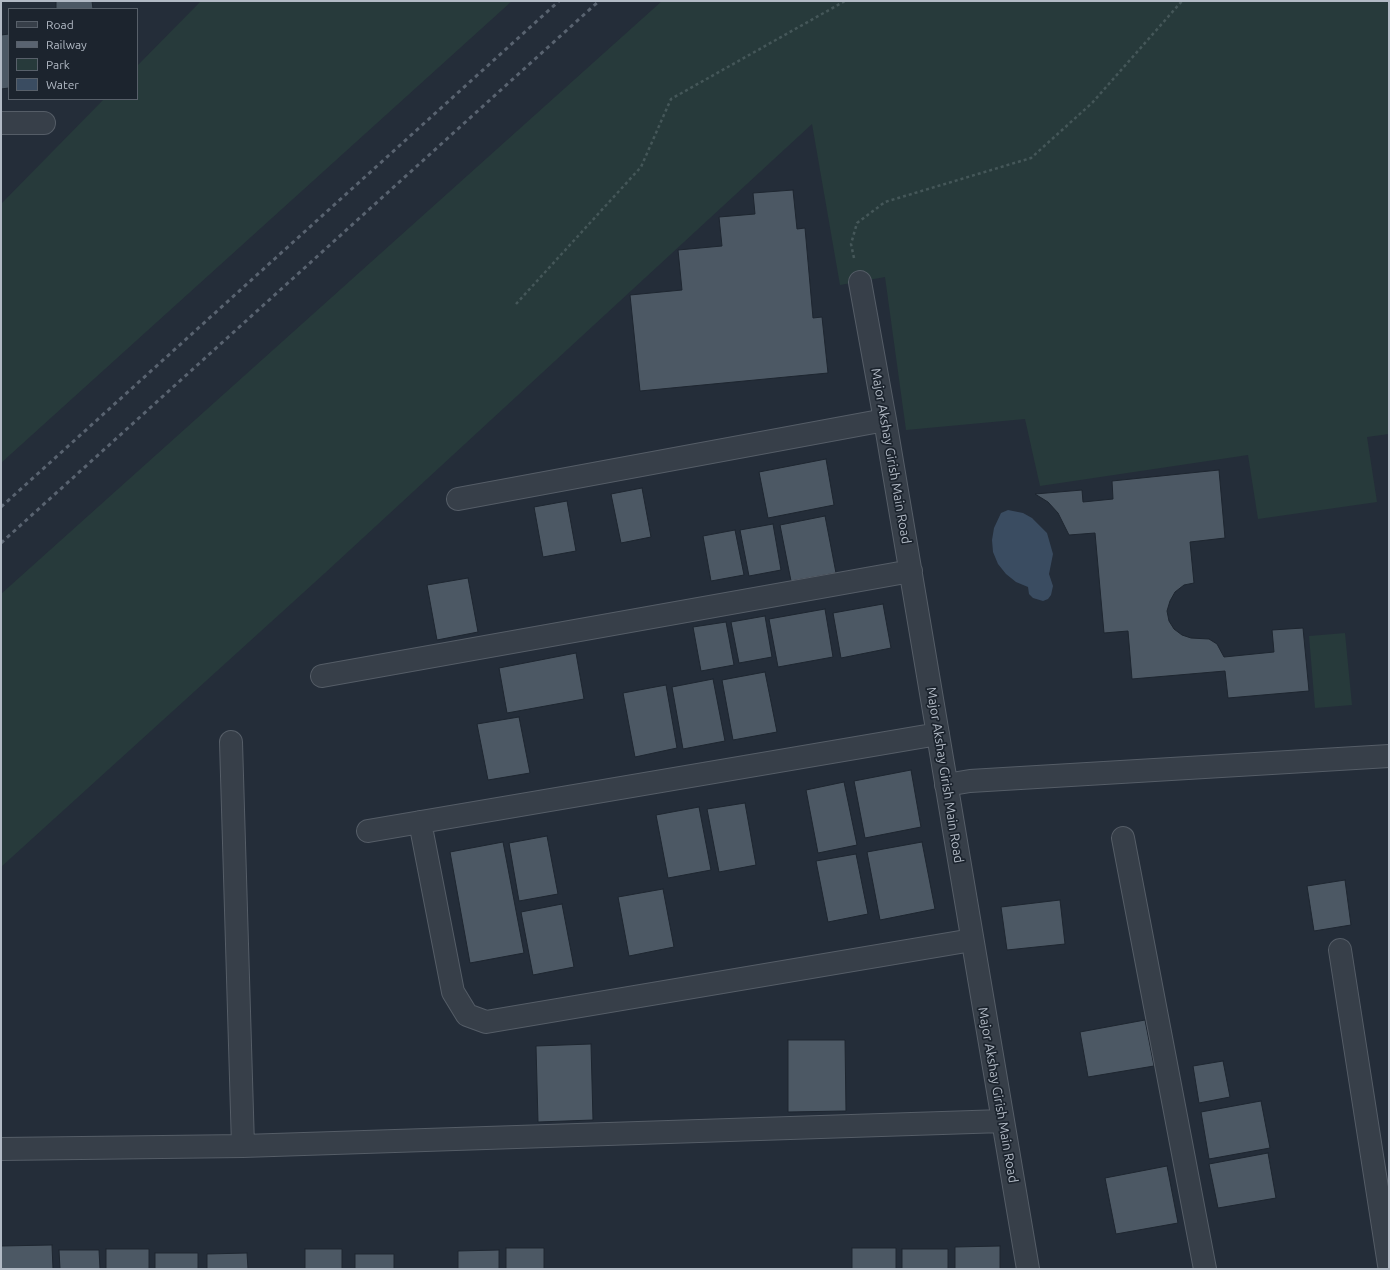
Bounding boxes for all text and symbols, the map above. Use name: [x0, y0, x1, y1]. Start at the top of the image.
legend: [8, 8, 138, 100]
text: Road: [46, 18, 74, 31]
text: Railway: [46, 38, 87, 51]
text: Park: [46, 58, 70, 71]
text: Water: [46, 78, 79, 91]
street label: Major Akshay Girish Main Road: [868, 367, 914, 545]
street label: Major Akshay Girish Main Road: [923, 686, 967, 864]
street label: Major Akshay Girish Main Road: [975, 1006, 1021, 1184]

